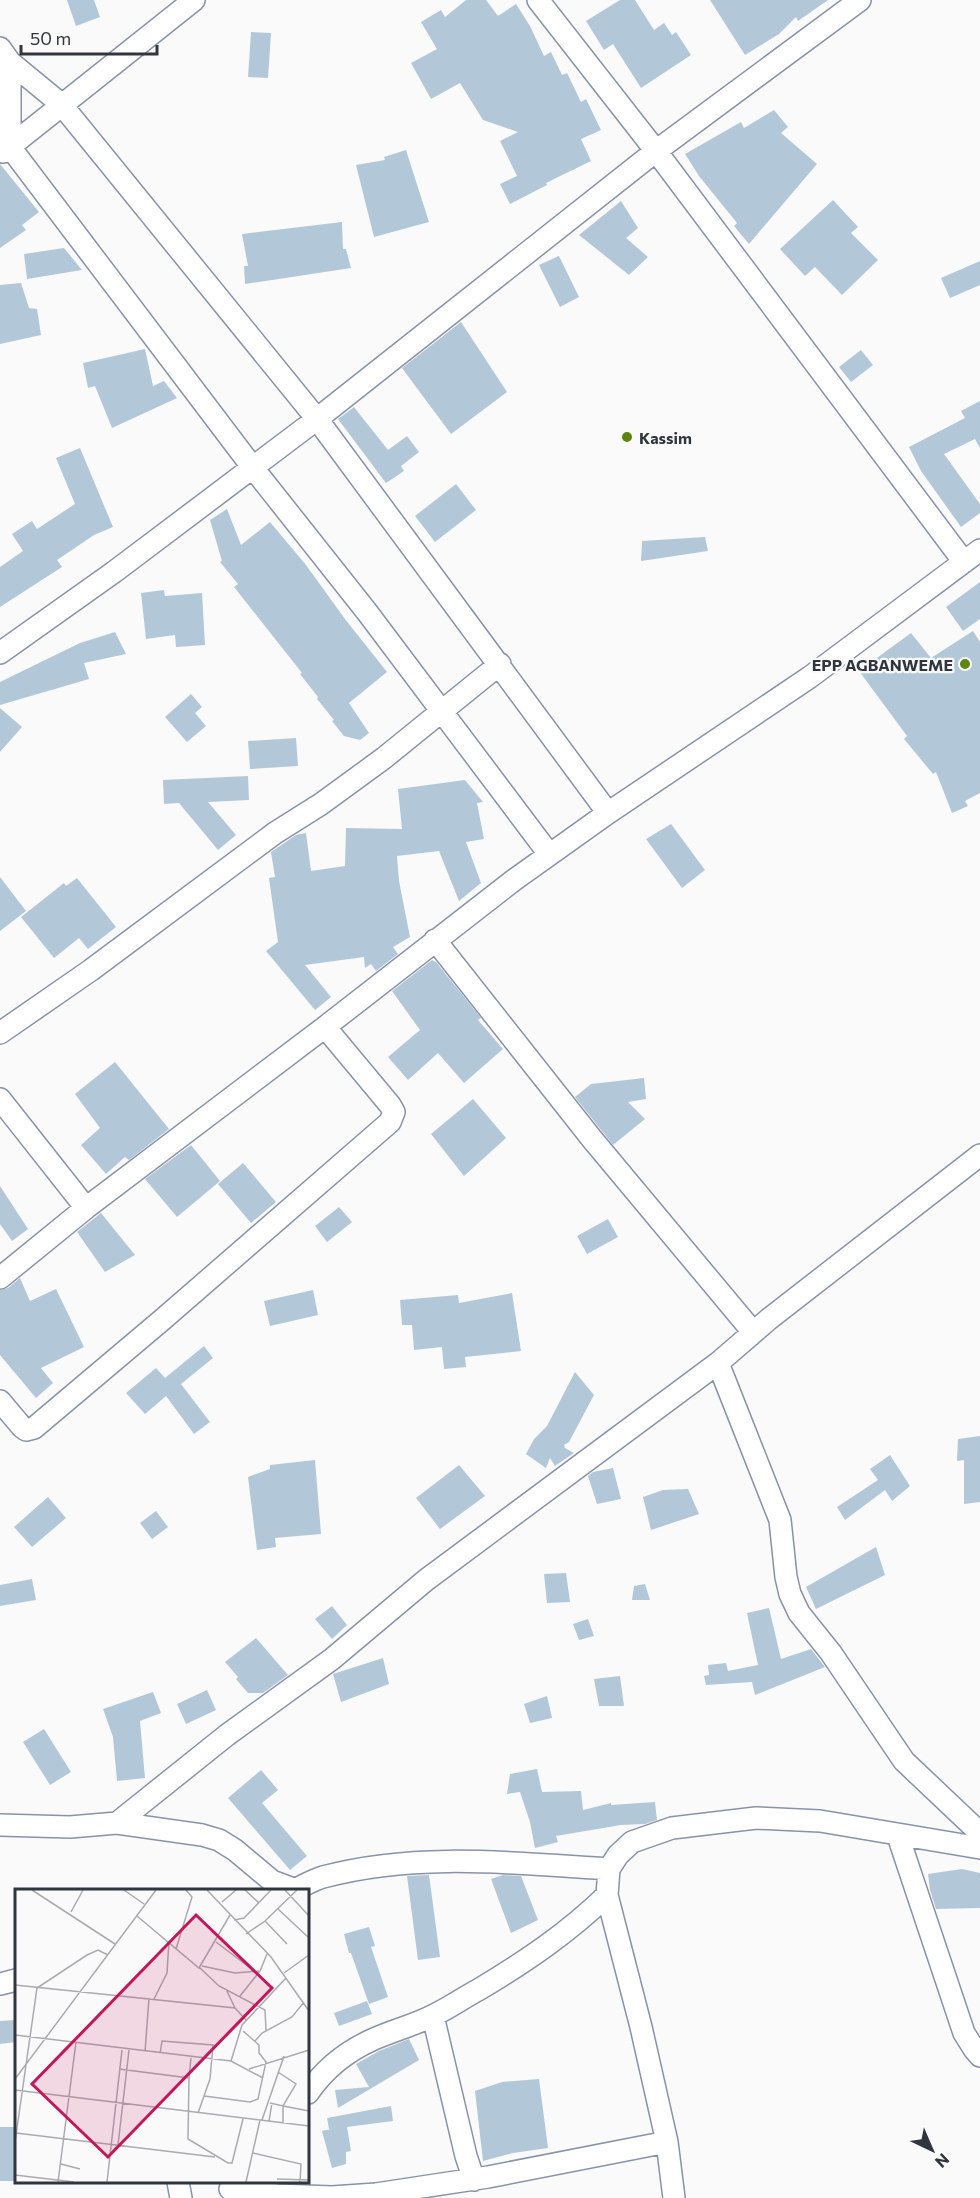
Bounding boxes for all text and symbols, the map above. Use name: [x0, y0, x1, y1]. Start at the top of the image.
scale bar: [21, 18, 158, 56]
text: 50 m: [30, 27, 71, 49]
place label: Kassim: [639, 428, 692, 447]
marker: Kassim: [620, 430, 634, 444]
place label: EPP AGBANWEME: [812, 655, 953, 674]
marker: EPP AGBANWEME: [958, 657, 972, 671]
inset map: [15, 1889, 309, 2183]
north arrow: [902, 2120, 962, 2180]
text: N: [932, 2150, 954, 2172]

